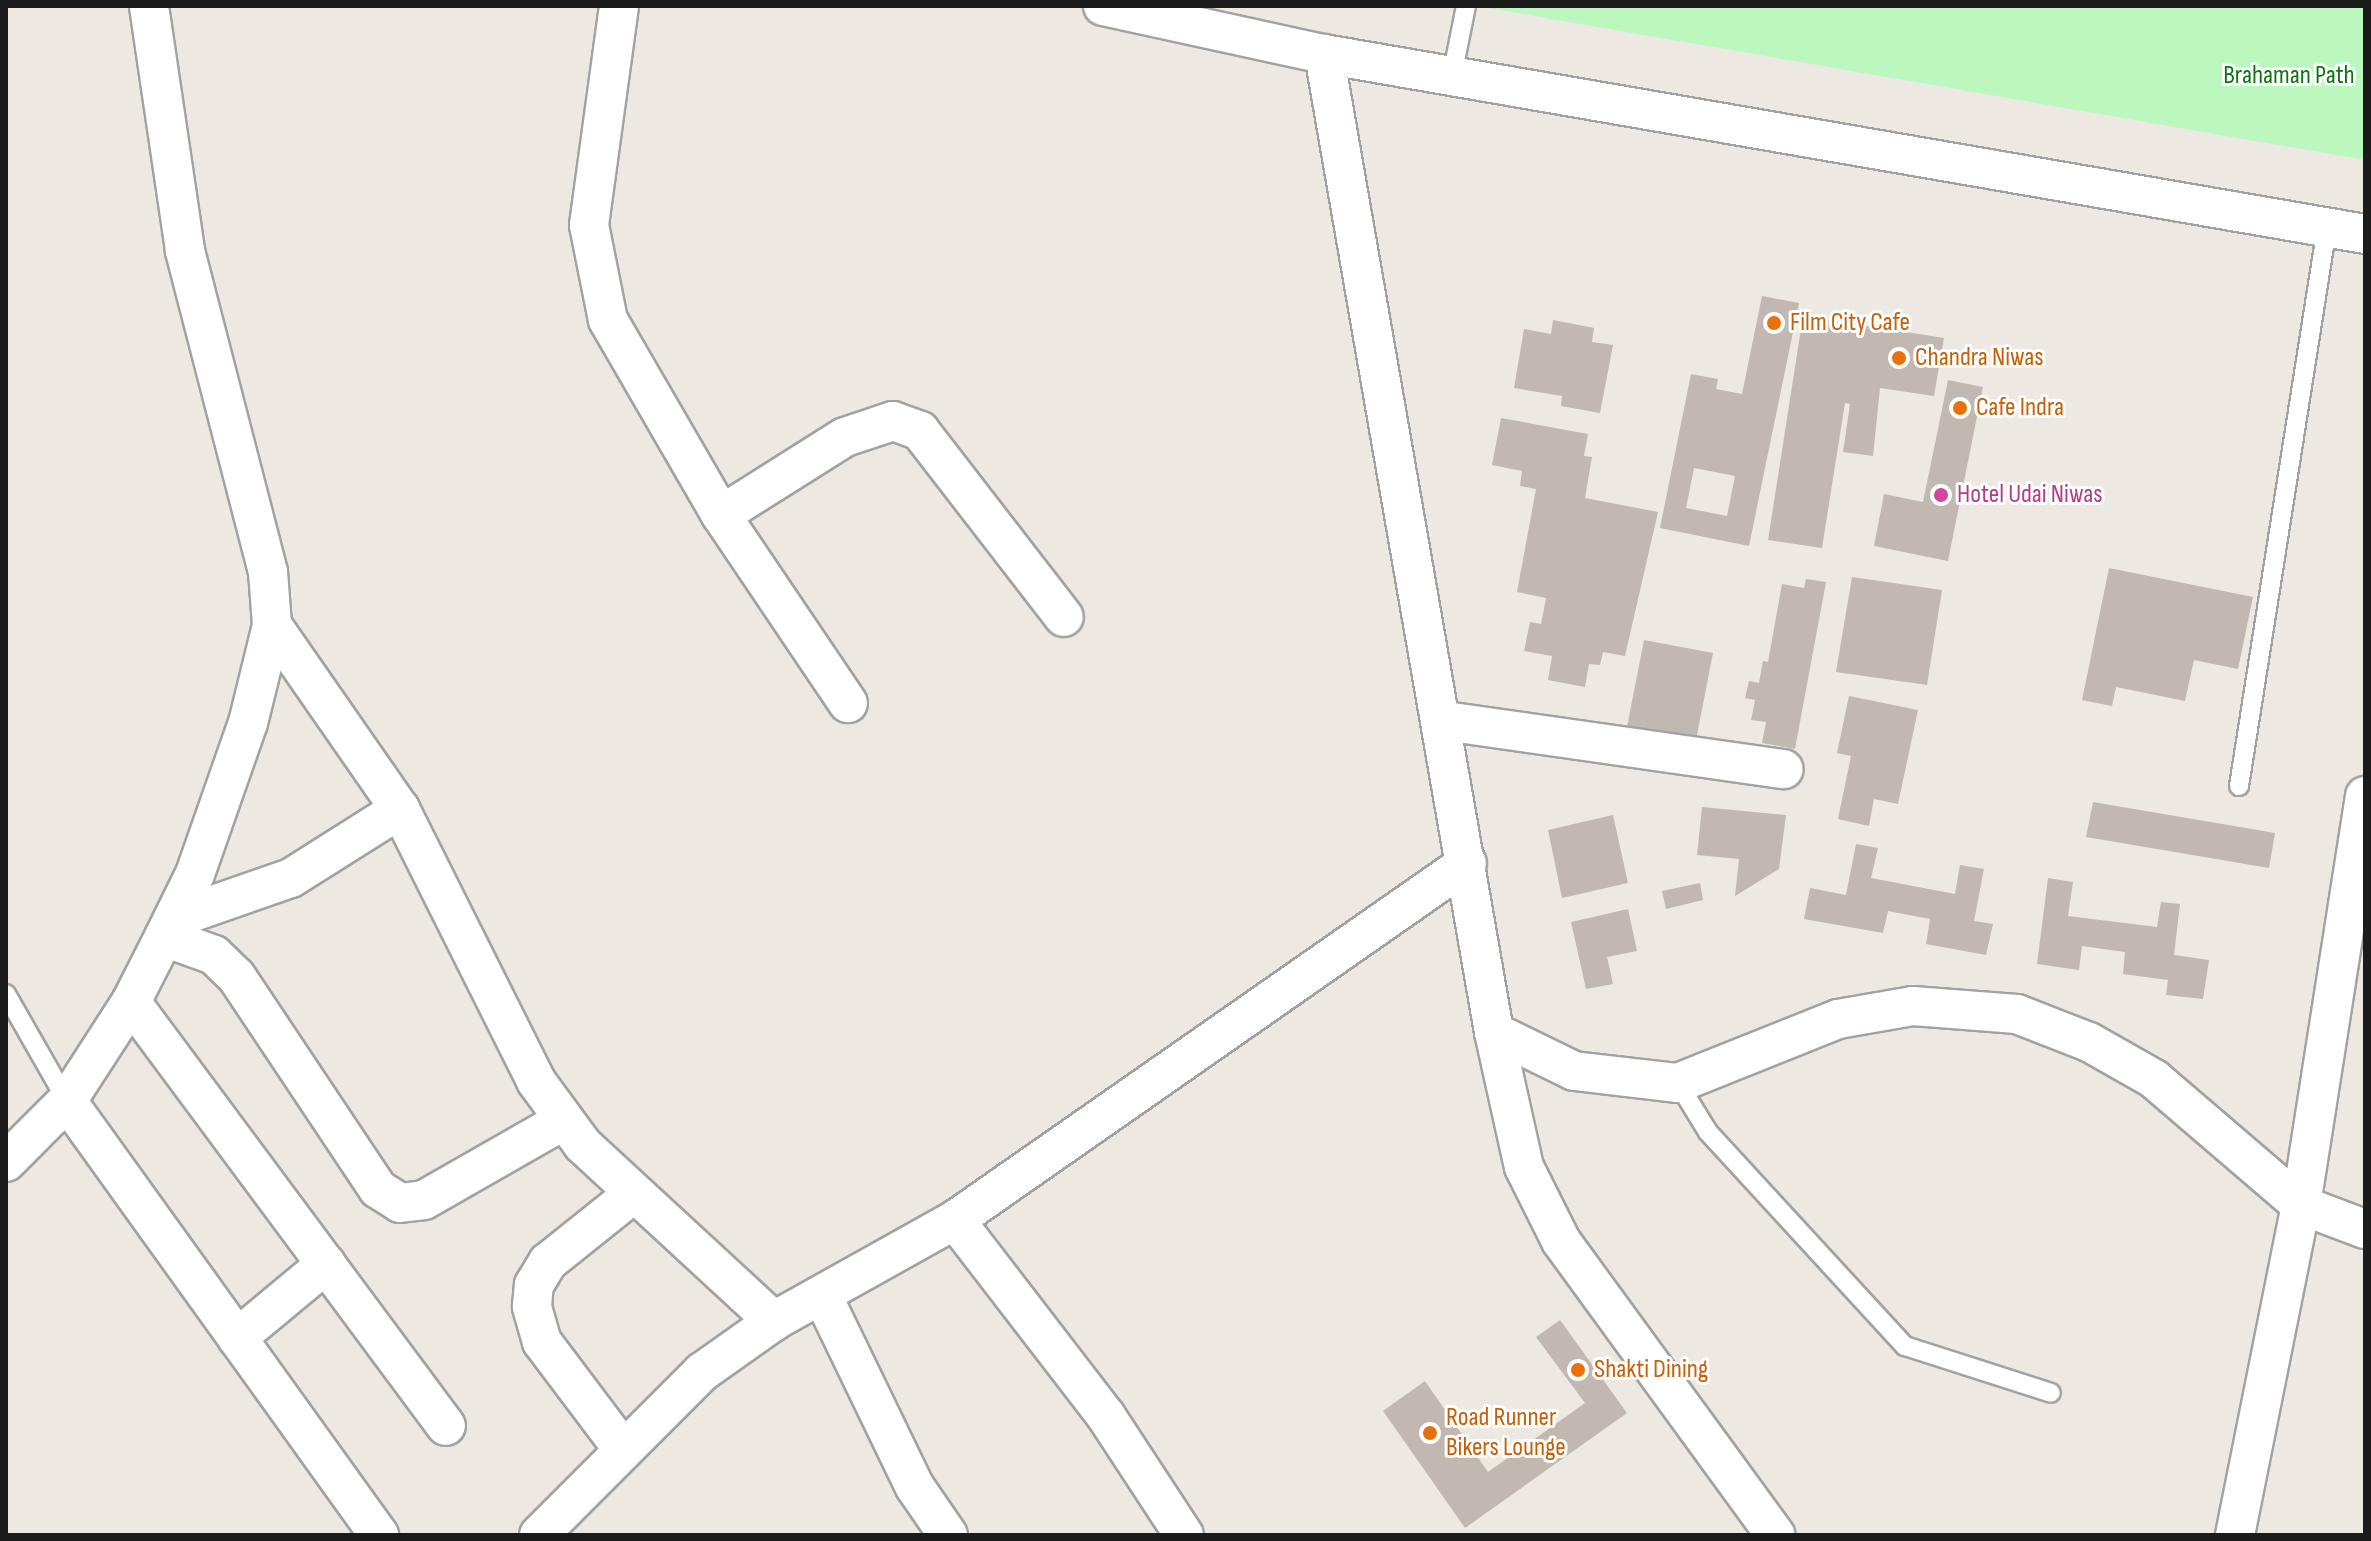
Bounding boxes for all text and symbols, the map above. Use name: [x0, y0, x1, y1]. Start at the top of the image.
park label: Brahaman Path: [2223, 60, 2355, 92]
place label: Film City Cafe: [1790, 307, 1910, 339]
marker: Film City Cafe: [1765, 314, 1783, 332]
place label: Chandra Niwas: [1915, 342, 2044, 374]
marker: Chandra Niwas: [1890, 349, 1908, 367]
place label: Cafe Indra: [1976, 392, 2064, 424]
marker: Cafe Indra: [1951, 399, 1969, 417]
place label: Hotel Udai Niwas: [1957, 479, 2103, 511]
marker: Hotel Udai Niwas: [1932, 486, 1950, 504]
place label: Shakti Dining: [1594, 1354, 1708, 1386]
marker: Shakti Dining: [1569, 1361, 1587, 1379]
place label: Road Runner Bikers Lounge: [1446, 1402, 1566, 1464]
marker: Road Runner Bikers Lounge: [1421, 1424, 1439, 1442]

